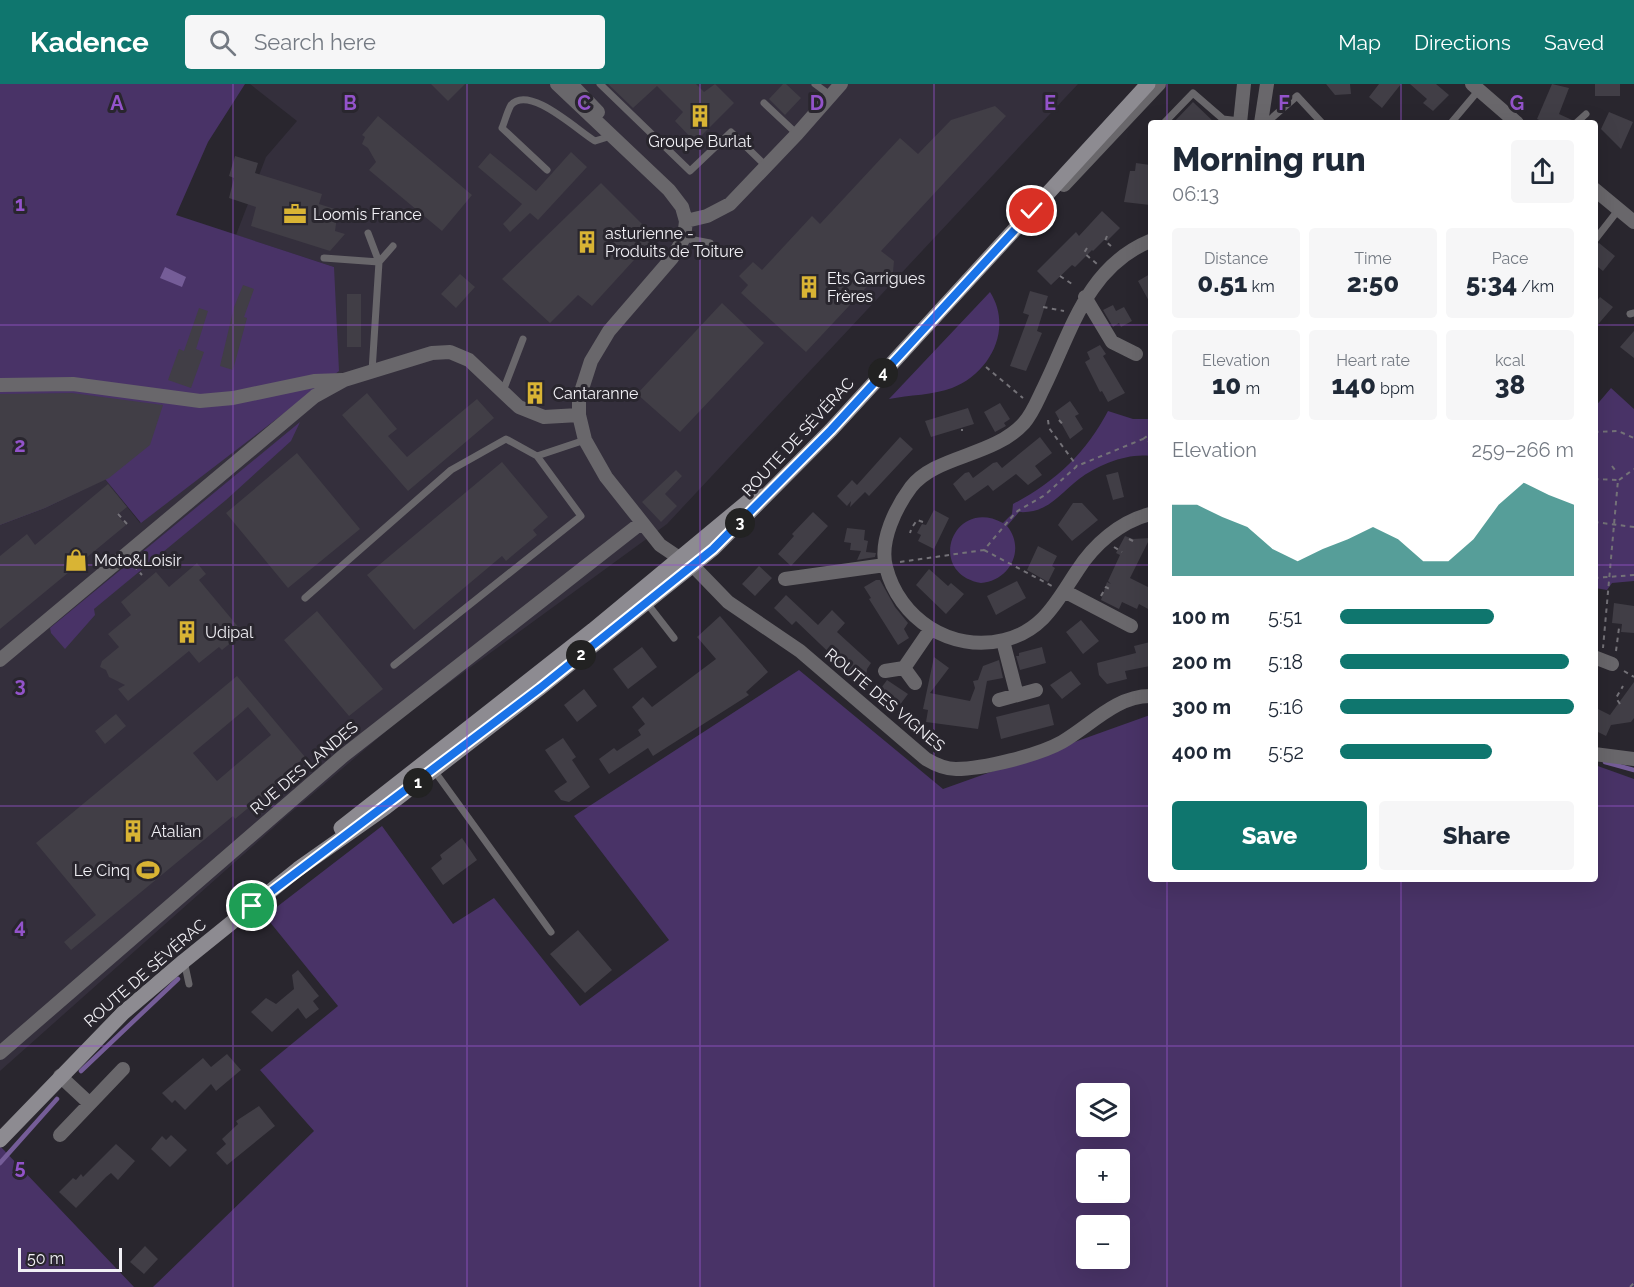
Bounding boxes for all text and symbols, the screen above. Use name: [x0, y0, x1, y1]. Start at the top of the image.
search box: [185, 15, 605, 69]
text: Kadence: [30, 26, 149, 59]
icon: search: [206, 26, 239, 59]
text: Search here: [254, 29, 376, 55]
text: Map: [1338, 30, 1381, 55]
text: Directions: [1414, 30, 1511, 55]
text: Saved: [1544, 30, 1604, 55]
text: A: [110, 91, 124, 115]
text: B: [343, 91, 357, 115]
text: C: [577, 91, 591, 115]
text: D: [810, 91, 824, 115]
text: E: [1044, 91, 1056, 115]
text: F: [1278, 91, 1290, 115]
text: G: [1510, 91, 1524, 115]
building icon: Groupe Burlat: [687, 103, 713, 129]
place label: Groupe Burlat: [648, 132, 752, 151]
text: Morning run: [1172, 140, 1366, 179]
button: share: [1511, 140, 1574, 203]
text: 06:13: [1172, 182, 1219, 206]
pin: [1006, 185, 1057, 236]
text: 1: [15, 192, 25, 216]
icon: check: [1015, 194, 1048, 227]
office icon: Loomis France: [282, 201, 308, 227]
place label: Loomis France: [313, 205, 422, 224]
place label: asturienne - Produits de Toiture: [605, 224, 744, 261]
building icon: asturienne - Produits de Toiture: [574, 229, 600, 255]
text: Distance: [1204, 249, 1268, 268]
text: Time: [1354, 249, 1392, 268]
text: Pace: [1492, 249, 1528, 268]
text: 0.51: [1197, 268, 1247, 298]
text: 2:50: [1347, 268, 1399, 298]
text: 5:34: [1466, 268, 1517, 298]
place label: Ets Garrigues Frères: [827, 269, 925, 306]
building icon: Ets Garrigues Frères: [796, 274, 822, 300]
text: km: [1247, 277, 1275, 296]
text: /km: [1517, 277, 1554, 296]
text: Elevation: [1202, 351, 1270, 370]
text: Heart rate: [1336, 351, 1410, 370]
text: kcal: [1495, 351, 1525, 370]
pin: 4: [868, 358, 898, 388]
text: 4: [878, 363, 888, 382]
text: 10: [1212, 370, 1241, 400]
text: 140: [1332, 370, 1376, 400]
text: 38: [1495, 370, 1525, 400]
street label: ROUTE DE SÉVÉRAC: [737, 373, 858, 500]
text: m: [1241, 379, 1260, 398]
text: bpm: [1376, 379, 1415, 398]
building icon: Cantaranne: [522, 380, 548, 406]
place label: Cantaranne: [553, 384, 638, 403]
text: 2: [14, 433, 26, 457]
text: Elevation: [1172, 438, 1257, 462]
text: 259–266 m: [1472, 438, 1574, 462]
pin: 3: [725, 508, 755, 538]
text: 3: [736, 513, 744, 532]
shop icon: Moto&Loisir: [63, 547, 89, 573]
place label: Moto&Loisir: [94, 551, 182, 570]
text: 100 m: [1172, 605, 1230, 629]
text: 5:51: [1268, 605, 1302, 629]
building icon: Udipal: [174, 619, 200, 645]
place label: Udipal: [205, 623, 254, 642]
pin: 2: [566, 640, 596, 670]
street label: ROUTE DES VIGNES: [821, 644, 949, 756]
text: 2: [576, 645, 586, 664]
text: 200 m: [1172, 650, 1231, 674]
text: 5:18: [1268, 650, 1303, 674]
text: 3: [14, 673, 26, 697]
text: 300 m: [1172, 695, 1231, 719]
text: 5:16: [1268, 695, 1303, 719]
street label: RUE DES LANDES: [246, 717, 362, 819]
text: 400 m: [1172, 740, 1231, 764]
text: 5:52: [1268, 740, 1304, 764]
pin: 1: [403, 768, 433, 798]
text: 1: [414, 773, 422, 792]
button: Save: [1172, 801, 1367, 870]
button: Share: [1379, 801, 1574, 870]
building icon: Atalian: [120, 818, 146, 844]
place label: Atalian: [151, 822, 201, 841]
sports icon: Le Cinq: [135, 857, 161, 883]
place label: Le Cinq: [74, 861, 130, 880]
pin: [226, 880, 277, 931]
icon: arrive: [235, 889, 268, 922]
text: 4: [14, 914, 26, 938]
street label: ROUTE DE SÉVÉRAC: [80, 914, 210, 1031]
map controls: [1076, 1083, 1130, 1269]
button: layers: [1076, 1083, 1130, 1137]
button: +: [1076, 1149, 1130, 1203]
text: 5: [14, 1155, 26, 1179]
button: −: [1076, 1215, 1130, 1269]
scale bar: [18, 1245, 122, 1272]
text: 50 m: [27, 1249, 64, 1268]

